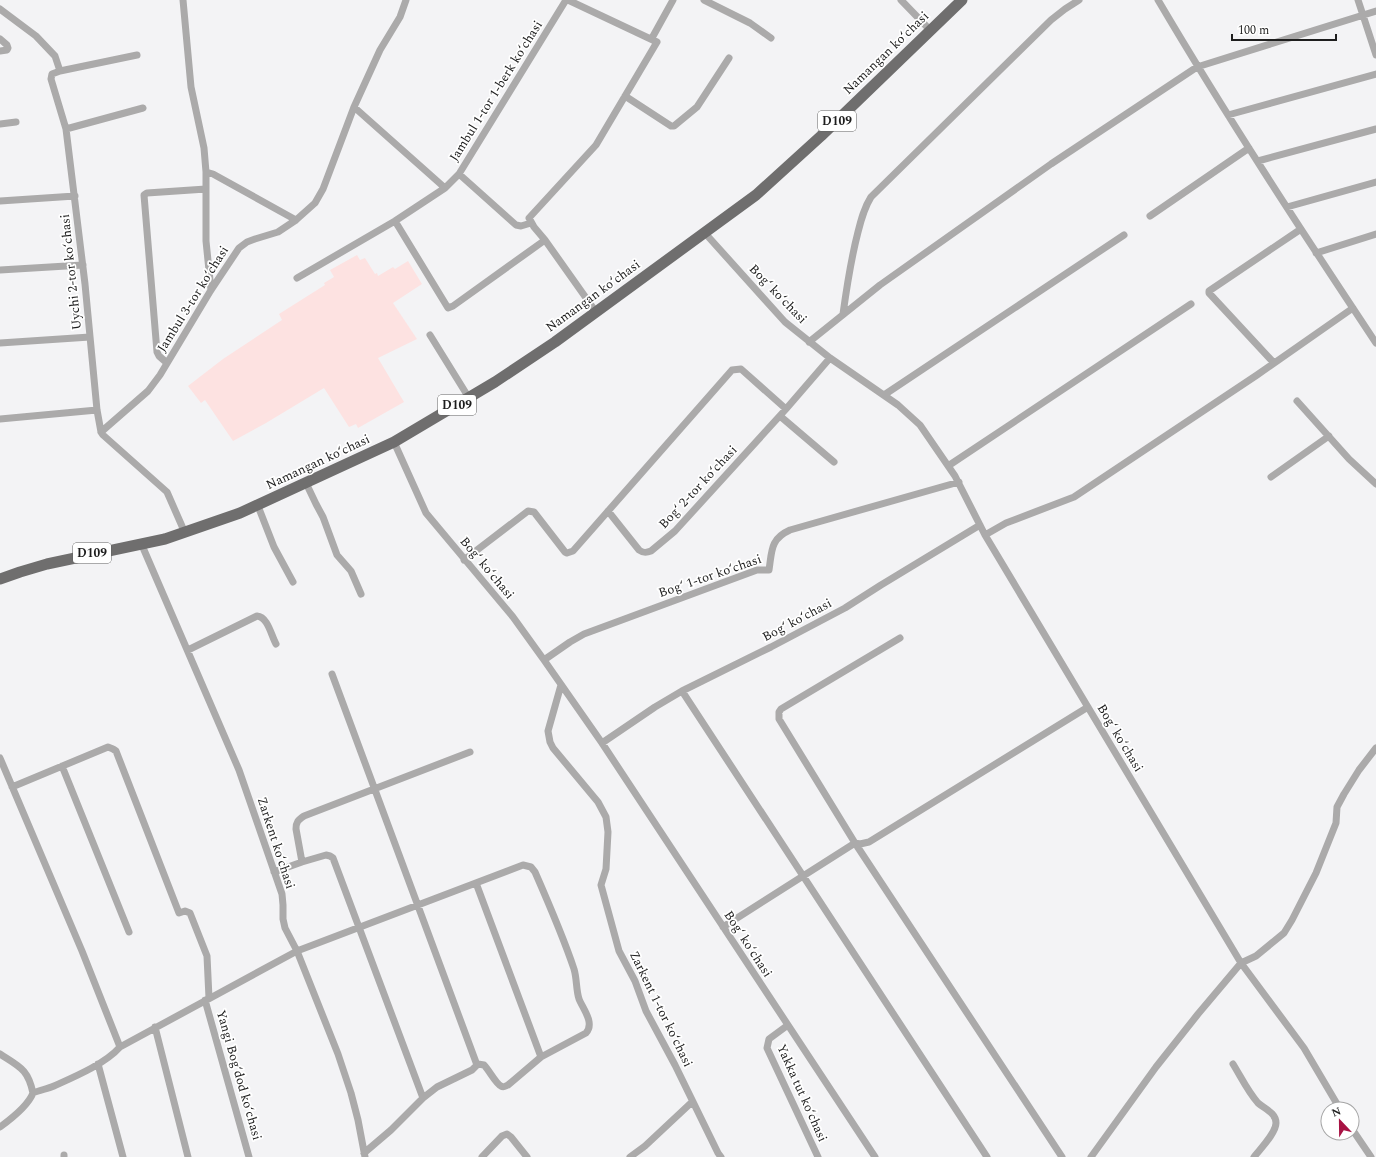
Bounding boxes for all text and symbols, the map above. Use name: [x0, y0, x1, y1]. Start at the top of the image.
street label: Namangan koʻchasi: [838, 7, 934, 99]
scale bar: [1232, 16, 1336, 42]
street label: Jambul 1-tor 1-berk koʻchasi: [444, 17, 548, 165]
text: 100 m: [1238, 21, 1269, 40]
road number: D109: [818, 111, 856, 131]
street label: Uychi 2-tor koʻchasi: [55, 213, 87, 331]
street label: Jambul 3-tor koʻchasi: [152, 242, 234, 356]
street label: Namangan koʻchasi: [542, 255, 644, 337]
street label: Bogʻ koʻchasi: [744, 260, 812, 328]
road number: D109: [438, 395, 476, 415]
street label: Namangan koʻchasi: [263, 429, 373, 495]
street label: Bogʻ 2-tor koʻchasi: [654, 441, 742, 533]
street label: Bogʻ koʻchasi: [455, 532, 519, 604]
road number: D109: [73, 543, 111, 563]
street label: Bogʻ 1-tor koʻchasi: [656, 549, 764, 603]
street label: Bogʻ koʻchasi: [759, 593, 835, 647]
street label: Bogʻ koʻchasi: [1092, 700, 1148, 776]
street label: Zarkent koʻchasi: [252, 794, 300, 892]
street label: Bogʻ koʻchasi: [719, 907, 777, 981]
street label: Zarkent 1-tor koʻchasi: [624, 948, 698, 1070]
street label: Yangi Bogʻdod koʻchasi: [211, 1008, 267, 1142]
street label: Yakka tut koʻchasi: [771, 1041, 833, 1145]
north arrow: [1320, 1101, 1360, 1141]
text: N: [1329, 1103, 1344, 1122]

